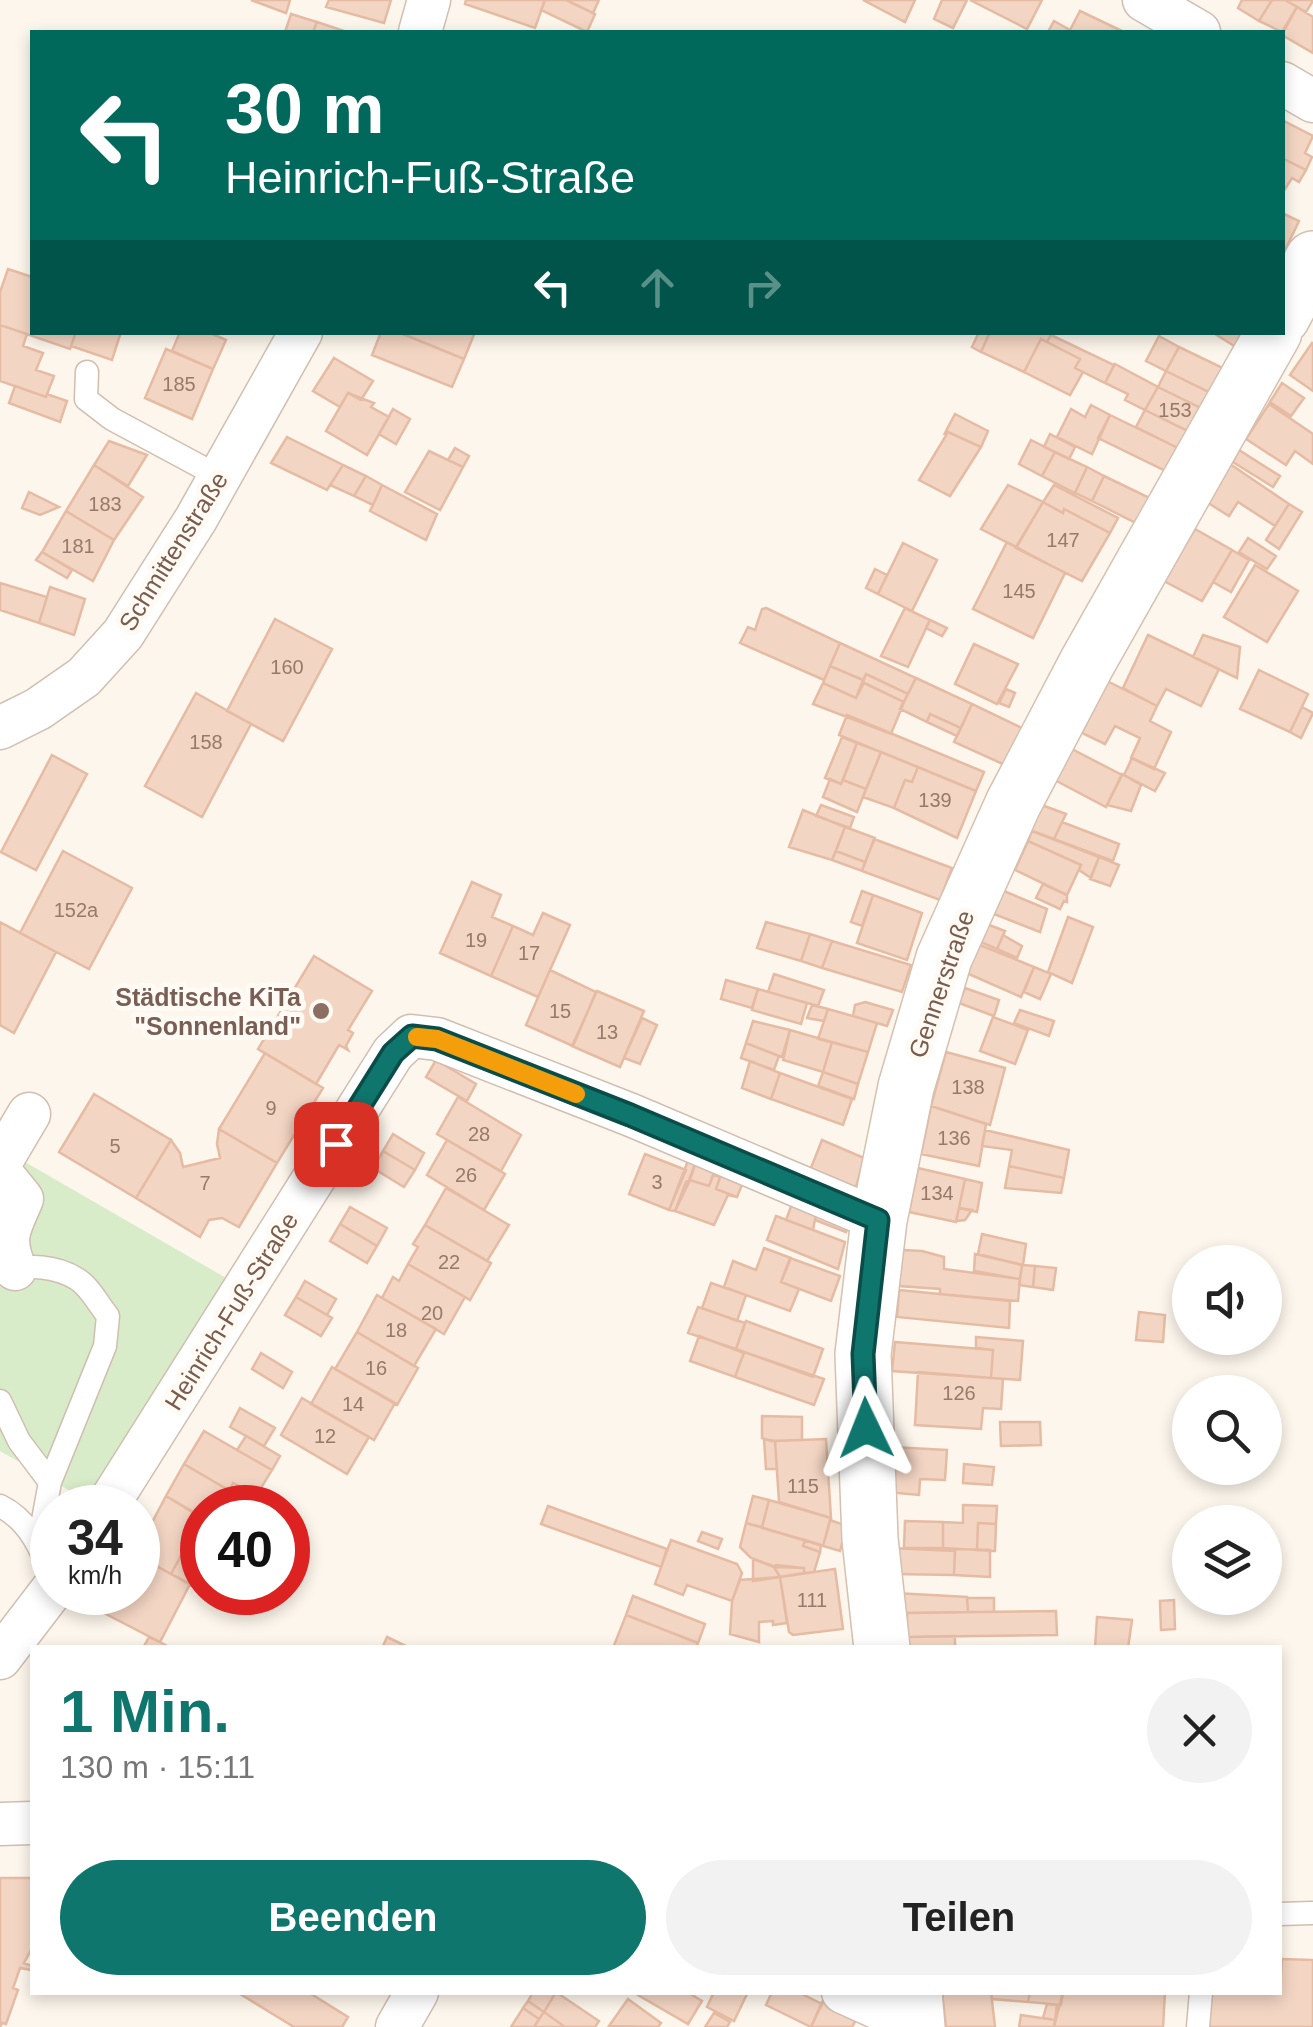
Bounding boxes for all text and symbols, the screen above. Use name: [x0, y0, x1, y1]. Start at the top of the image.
icon: left: [60, 70, 190, 200]
text: 30 m: [225, 70, 385, 148]
text: Heinrich-Fuß-Straße: [225, 152, 635, 203]
icon: left: [525, 260, 580, 315]
icon: ahead: [630, 260, 685, 315]
icon: right: [735, 260, 790, 315]
house number: 185: [162, 373, 196, 395]
house number: 153: [1158, 399, 1192, 421]
street label: Schmittenstraße: [113, 466, 233, 636]
house number: 183: [88, 493, 122, 515]
house number: 147: [1046, 529, 1080, 551]
house number: 181: [61, 535, 95, 557]
house number: 145: [1002, 580, 1036, 602]
house number: 160: [270, 656, 304, 678]
house number: 158: [189, 731, 223, 753]
house number: 139: [918, 789, 952, 811]
house number: 152a: [54, 899, 99, 921]
street label: Gennerstraße: [903, 907, 979, 1061]
house number: 19: [465, 929, 487, 951]
house number: 17: [518, 942, 540, 964]
place label: Städtische KiTa "Sonnenland": [115, 983, 302, 1040]
marker: Städtische KiTa "Sonnenland": [310, 1000, 332, 1022]
house number: 15: [549, 1000, 571, 1022]
house number: 13: [596, 1021, 618, 1043]
house number: 138: [951, 1076, 985, 1098]
house number: 9: [265, 1097, 277, 1119]
pin: [294, 1102, 379, 1187]
icon: arrive: [309, 1117, 364, 1172]
house number: 28: [468, 1123, 490, 1145]
house number: 136: [937, 1127, 971, 1149]
house number: 5: [109, 1135, 121, 1157]
house number: 26: [455, 1164, 477, 1186]
house number: 3: [651, 1171, 663, 1193]
house number: 7: [199, 1172, 211, 1194]
house number: 134: [920, 1182, 954, 1204]
street label: Heinrich-Fuß-Straße: [159, 1207, 303, 1415]
map controls: [1172, 1245, 1282, 1615]
button: sound: [1172, 1245, 1282, 1355]
house number: 22: [438, 1251, 460, 1273]
house number: 20: [421, 1302, 443, 1324]
house number: 18: [385, 1319, 407, 1341]
house number: 16: [365, 1357, 387, 1379]
button: search: [1172, 1375, 1282, 1485]
position arrow: [814, 1376, 918, 1480]
house number: 126: [942, 1382, 976, 1404]
house number: 14: [342, 1393, 364, 1415]
house number: 12: [314, 1425, 336, 1447]
house number: 115: [787, 1475, 819, 1497]
speed limit sign: 40: [180, 1485, 310, 1615]
button: layers: [1172, 1505, 1282, 1615]
text: 34: [67, 1510, 123, 1566]
text: km/h: [68, 1561, 122, 1589]
house number: 111: [797, 1589, 827, 1611]
text: 1 Min.: [60, 1678, 230, 1745]
button: close: [1147, 1678, 1252, 1783]
text: 130 m · 15:11: [60, 1749, 255, 1785]
button: Beenden: [60, 1860, 646, 1975]
button: Teilen: [666, 1860, 1252, 1975]

